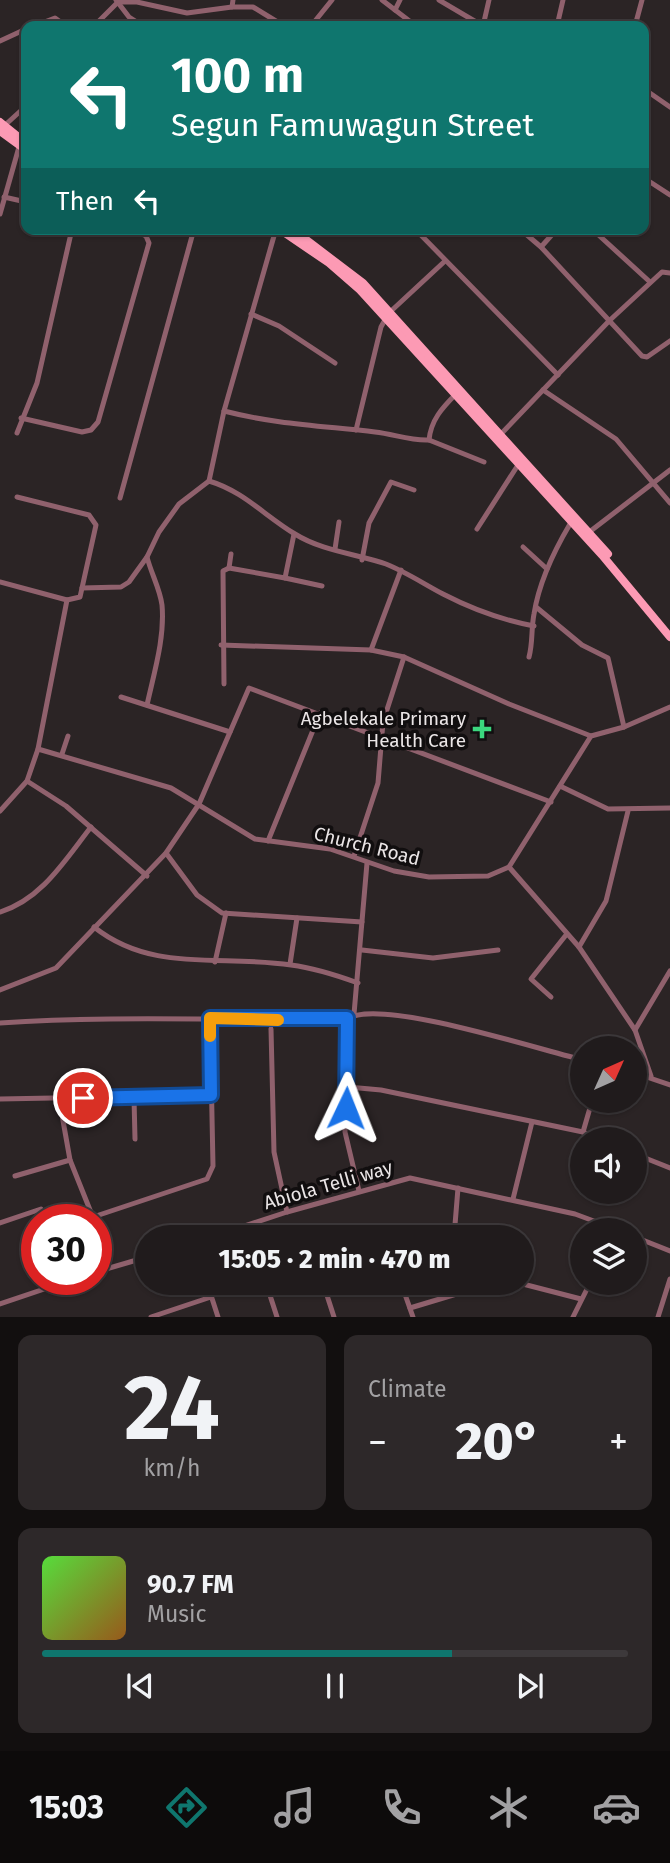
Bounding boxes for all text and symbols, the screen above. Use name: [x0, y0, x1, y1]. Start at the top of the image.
text: 100 m: [171, 46, 304, 105]
icon: left: [56, 49, 147, 140]
text: Segun Famuwagun Street: [171, 106, 534, 144]
icon: left: [128, 182, 166, 220]
text: Then: [56, 186, 114, 217]
place label: Agbelekale Primary Health Care: [301, 707, 467, 752]
marker: Agbelekale Primary Health Care: [472, 719, 492, 739]
street label: Church Road: [312, 822, 422, 870]
north arrow: [570, 1036, 648, 1113]
map controls: [570, 1036, 647, 1295]
pin: [53, 1068, 113, 1128]
position arrow: [309, 1071, 383, 1145]
icon: arrive: [64, 1079, 102, 1117]
button: sound: [570, 1127, 647, 1204]
street label: Abiola Telli way: [261, 1155, 396, 1214]
speed limit sign: 30: [21, 1204, 112, 1295]
button: layers: [570, 1218, 647, 1295]
text: 15:05 · 2 min · 470 m: [219, 1244, 450, 1275]
text: 24: [124, 1354, 220, 1463]
text: Climate: [368, 1375, 447, 1403]
text: 20°: [455, 1410, 541, 1473]
text: −: [368, 1419, 387, 1465]
text: +: [609, 1419, 628, 1465]
text: km/h: [144, 1454, 200, 1482]
text: 90.7 FM: [147, 1569, 234, 1600]
text: Music: [147, 1600, 207, 1628]
icon: previous: [121, 1667, 159, 1705]
icon: pause: [316, 1667, 354, 1705]
icon: next: [511, 1667, 549, 1705]
icon: directions: [162, 1783, 211, 1832]
icon: music: [270, 1783, 319, 1832]
icon: phone: [377, 1783, 426, 1832]
icon: climate: [484, 1783, 533, 1832]
icon: car: [592, 1783, 641, 1832]
text: 15:03: [29, 1788, 104, 1826]

